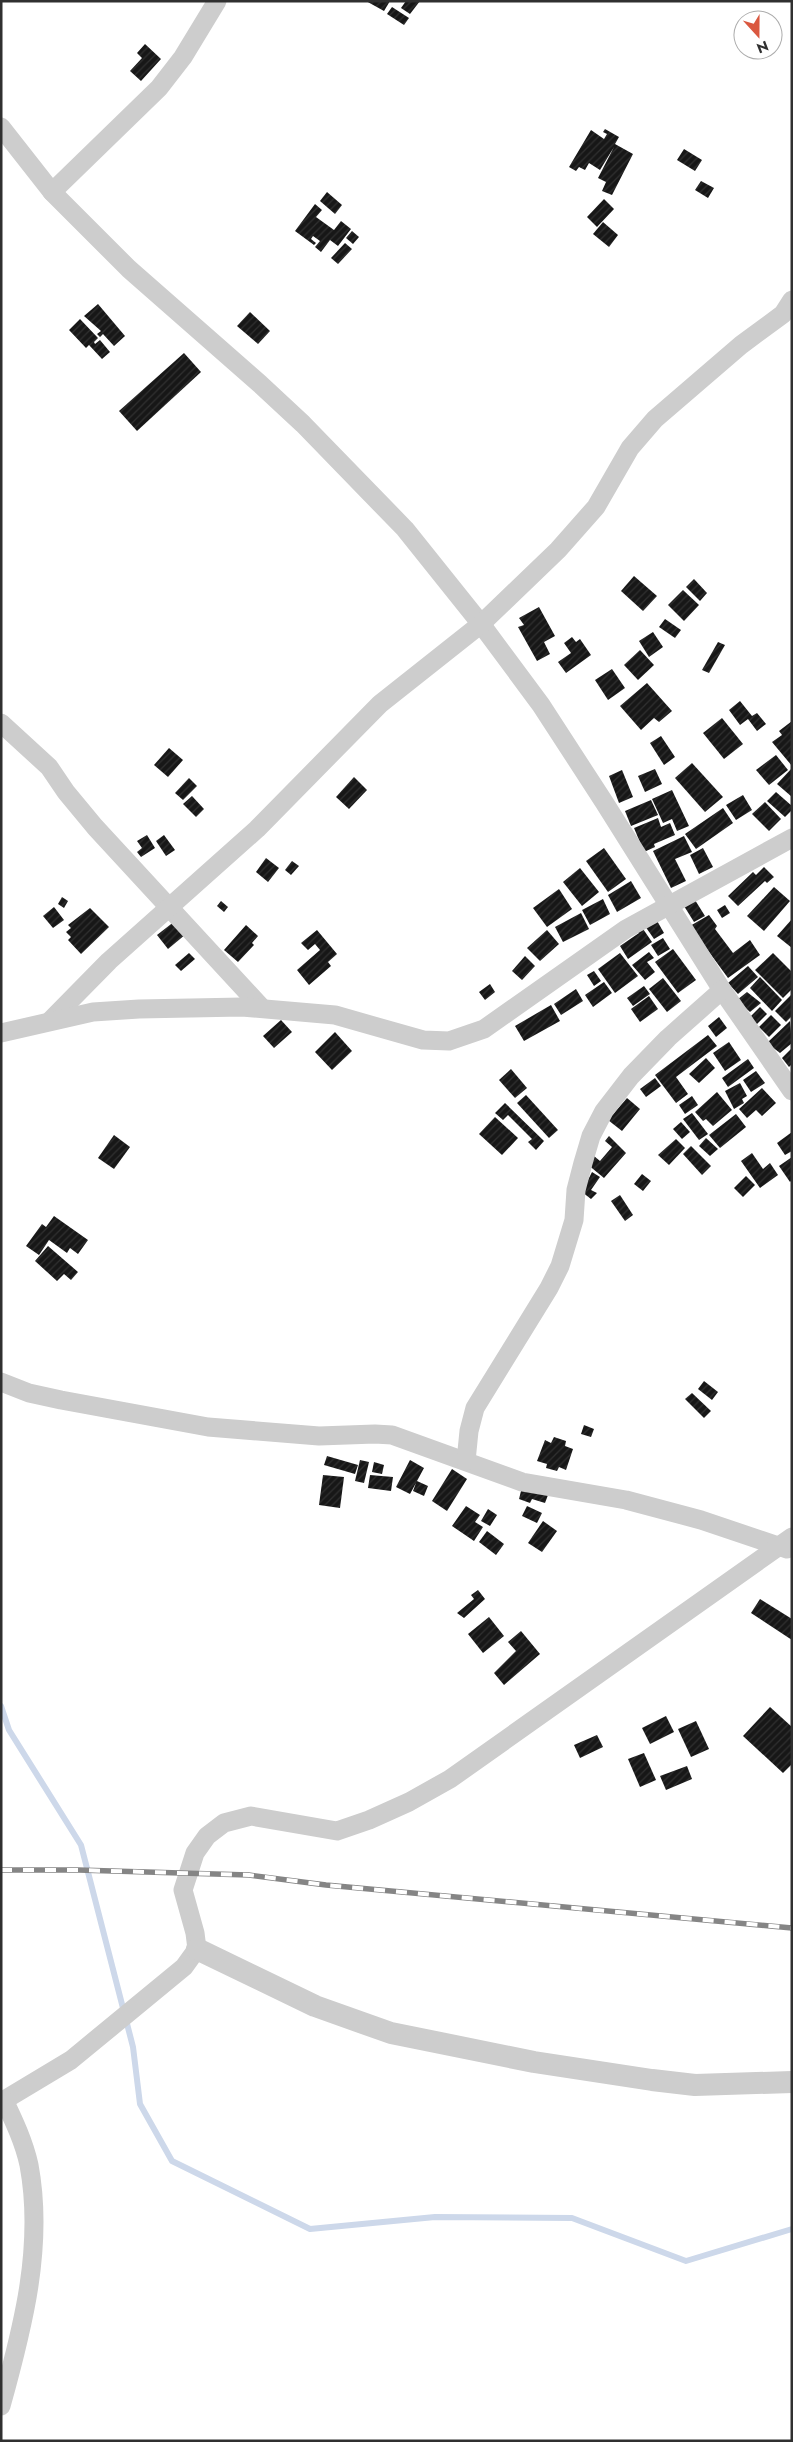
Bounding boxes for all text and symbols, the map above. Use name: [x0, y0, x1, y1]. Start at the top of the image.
north arrow: [733, 10, 783, 60]
text: N: [754, 36, 771, 58]

